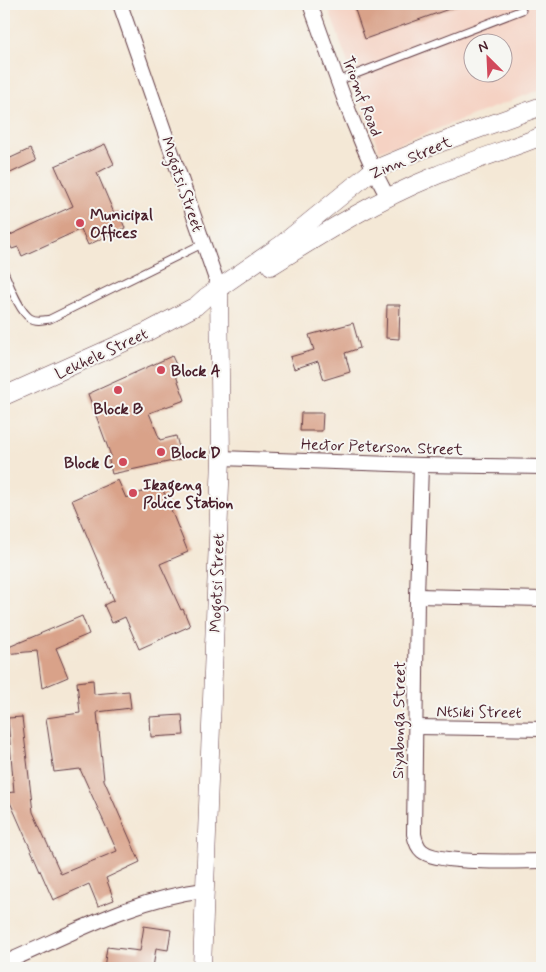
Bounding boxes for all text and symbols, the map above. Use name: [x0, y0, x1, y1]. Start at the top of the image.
north arrow: [464, 32, 514, 82]
text: N: [475, 37, 491, 57]
street label: Triomf Road: [337, 53, 387, 140]
street label: Zinn Street: [366, 132, 455, 185]
street label: Mogotsi Street: [155, 134, 208, 235]
place label: Municipal Offices: [90, 205, 153, 244]
marker: Municipal Offices: [74, 217, 86, 229]
street label: Lekhele Street: [52, 324, 151, 385]
place label: Block A: [171, 361, 221, 382]
marker: Block A: [155, 364, 167, 376]
marker: Block B: [112, 384, 124, 396]
place label: Block B: [93, 399, 143, 420]
street label: Hector Peterson Street: [300, 434, 464, 461]
place label: Block D: [171, 443, 221, 464]
marker: Block D: [155, 446, 167, 458]
place label: Block C: [64, 453, 114, 474]
marker: Block C: [117, 456, 129, 468]
place label: Ikageng Police Station: [143, 475, 233, 514]
marker: Ikageng Police Station: [127, 487, 139, 499]
street label: Mogotsi Street: [205, 533, 231, 633]
street label: Siyabonga Street: [388, 660, 412, 779]
street label: Ntsiki Street: [436, 701, 522, 724]

